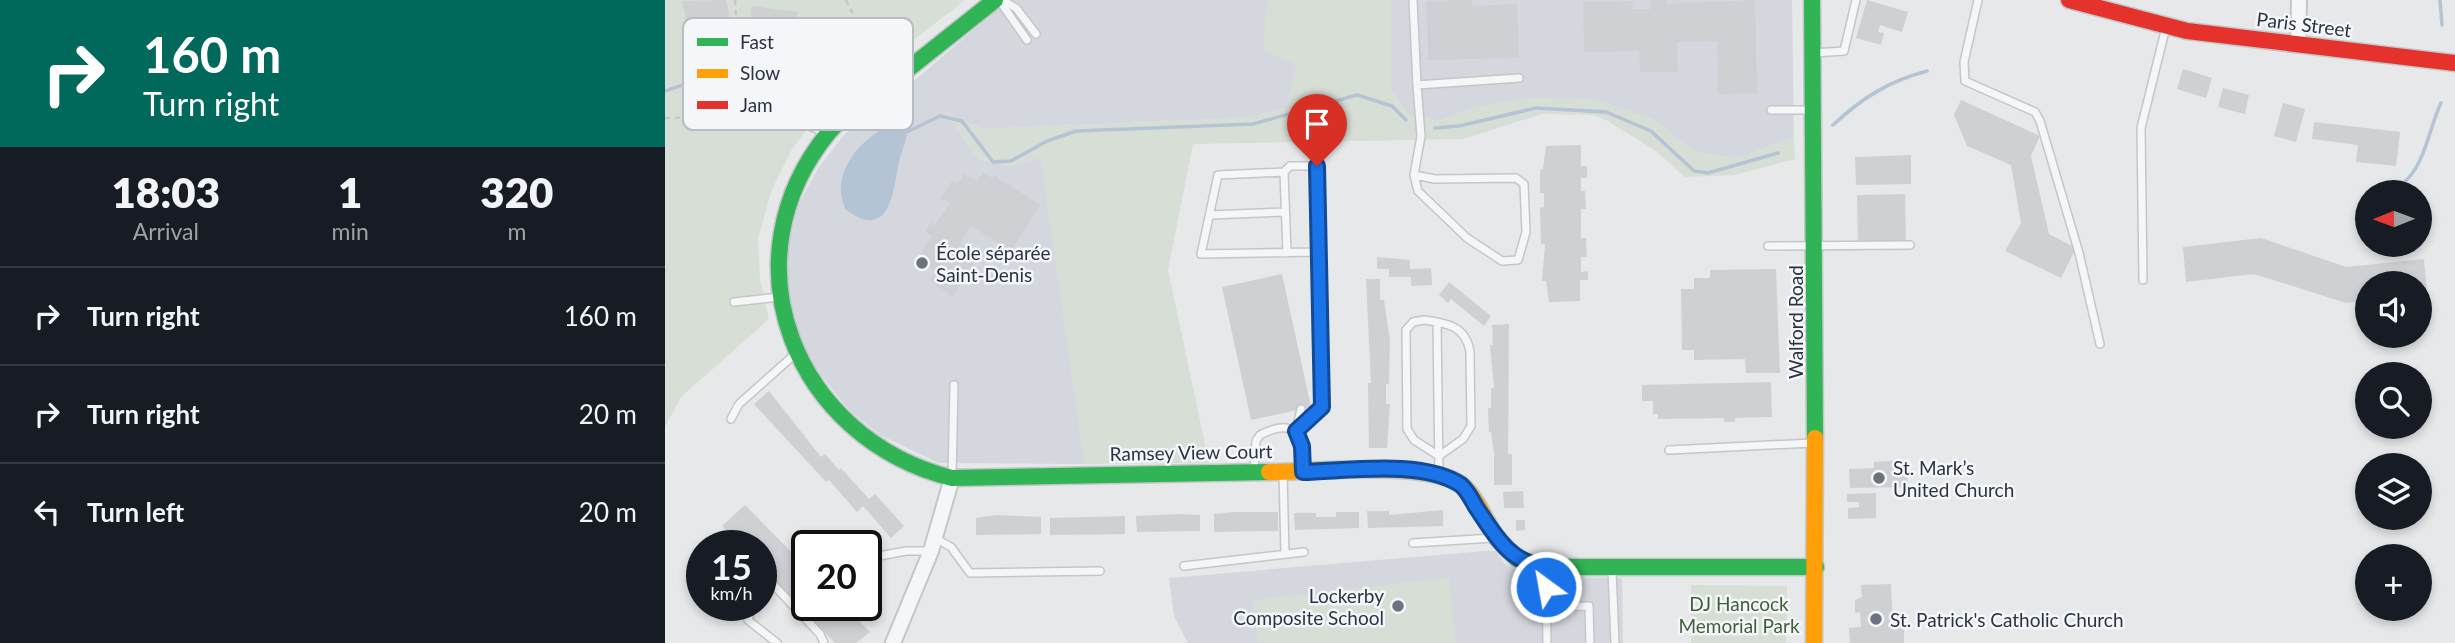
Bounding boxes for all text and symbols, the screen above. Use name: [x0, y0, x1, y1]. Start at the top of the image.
street label: Paris Street: [2255, 7, 2353, 41]
legend: [683, 18, 913, 130]
text: 160 m: [143, 25, 281, 83]
icon: right: [28, 28, 119, 119]
text: Fast: [740, 30, 774, 53]
text: Slow: [740, 61, 780, 84]
text: Turn right: [143, 84, 279, 123]
text: Jam: [740, 93, 773, 116]
pin: [1287, 94, 1347, 166]
icon: arrive: [1298, 105, 1336, 143]
text: 18:03: [112, 167, 220, 217]
text: 1: [338, 167, 362, 217]
text: 320: [480, 167, 553, 217]
north arrow: [2355, 180, 2433, 257]
map controls: [2355, 180, 2432, 621]
text: Arrival: [133, 217, 199, 245]
text: min: [332, 217, 369, 245]
text: m: [507, 217, 526, 245]
place label: École séparée Saint-Denis: [936, 241, 1051, 286]
marker: École séparée Saint-Denis: [914, 255, 930, 271]
street label: Walford Road: [1784, 265, 1807, 379]
button: sound: [2355, 271, 2432, 348]
icon: right: [28, 297, 66, 335]
text: Turn right: [87, 300, 200, 332]
text: 160 m: [564, 300, 637, 332]
button: search: [2355, 362, 2432, 439]
icon: right: [28, 395, 66, 433]
text: Turn right: [87, 398, 200, 430]
text: 20 m: [579, 398, 637, 430]
street label: Ramsey View Court: [1109, 439, 1273, 465]
button: layers: [2355, 453, 2432, 530]
place label: St. Mark’s United Church: [1893, 456, 2014, 501]
marker: St. Mark’s United Church: [1871, 470, 1887, 486]
icon: left: [28, 493, 66, 531]
text: Turn left: [87, 496, 184, 528]
text: 20 m: [579, 496, 637, 528]
speed limit sign: 20: [791, 530, 882, 621]
button: +: [2355, 544, 2432, 621]
text: 15: [711, 545, 752, 587]
position arrow: [1509, 550, 1583, 624]
text: km/h: [710, 582, 753, 604]
place label: Lockerby Composite School: [1233, 584, 1384, 629]
park label: DJ Hancock Memorial Park: [1678, 592, 1800, 637]
marker: Lockerby Composite School: [1390, 598, 1406, 614]
place label: St. Patrick's Catholic Church: [1890, 608, 2124, 631]
marker: St. Patrick's Catholic Church: [1868, 611, 1884, 627]

